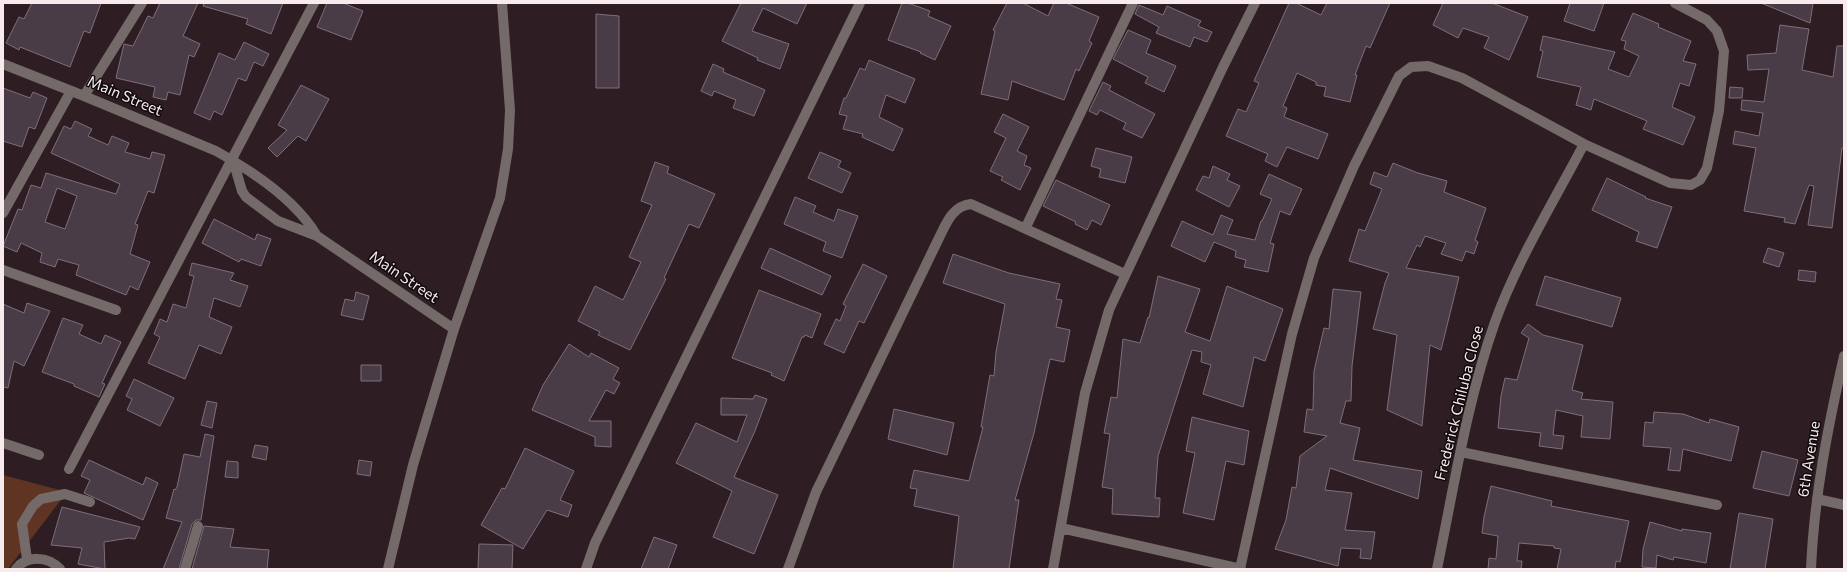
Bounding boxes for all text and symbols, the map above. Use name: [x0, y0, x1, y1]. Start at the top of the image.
street label: Main Street: [85, 71, 166, 119]
street label: Main Street: [366, 246, 443, 306]
street label: Frederick Chiluba Close: [1430, 323, 1486, 482]
street label: 6th Avenue: [1793, 419, 1823, 498]

